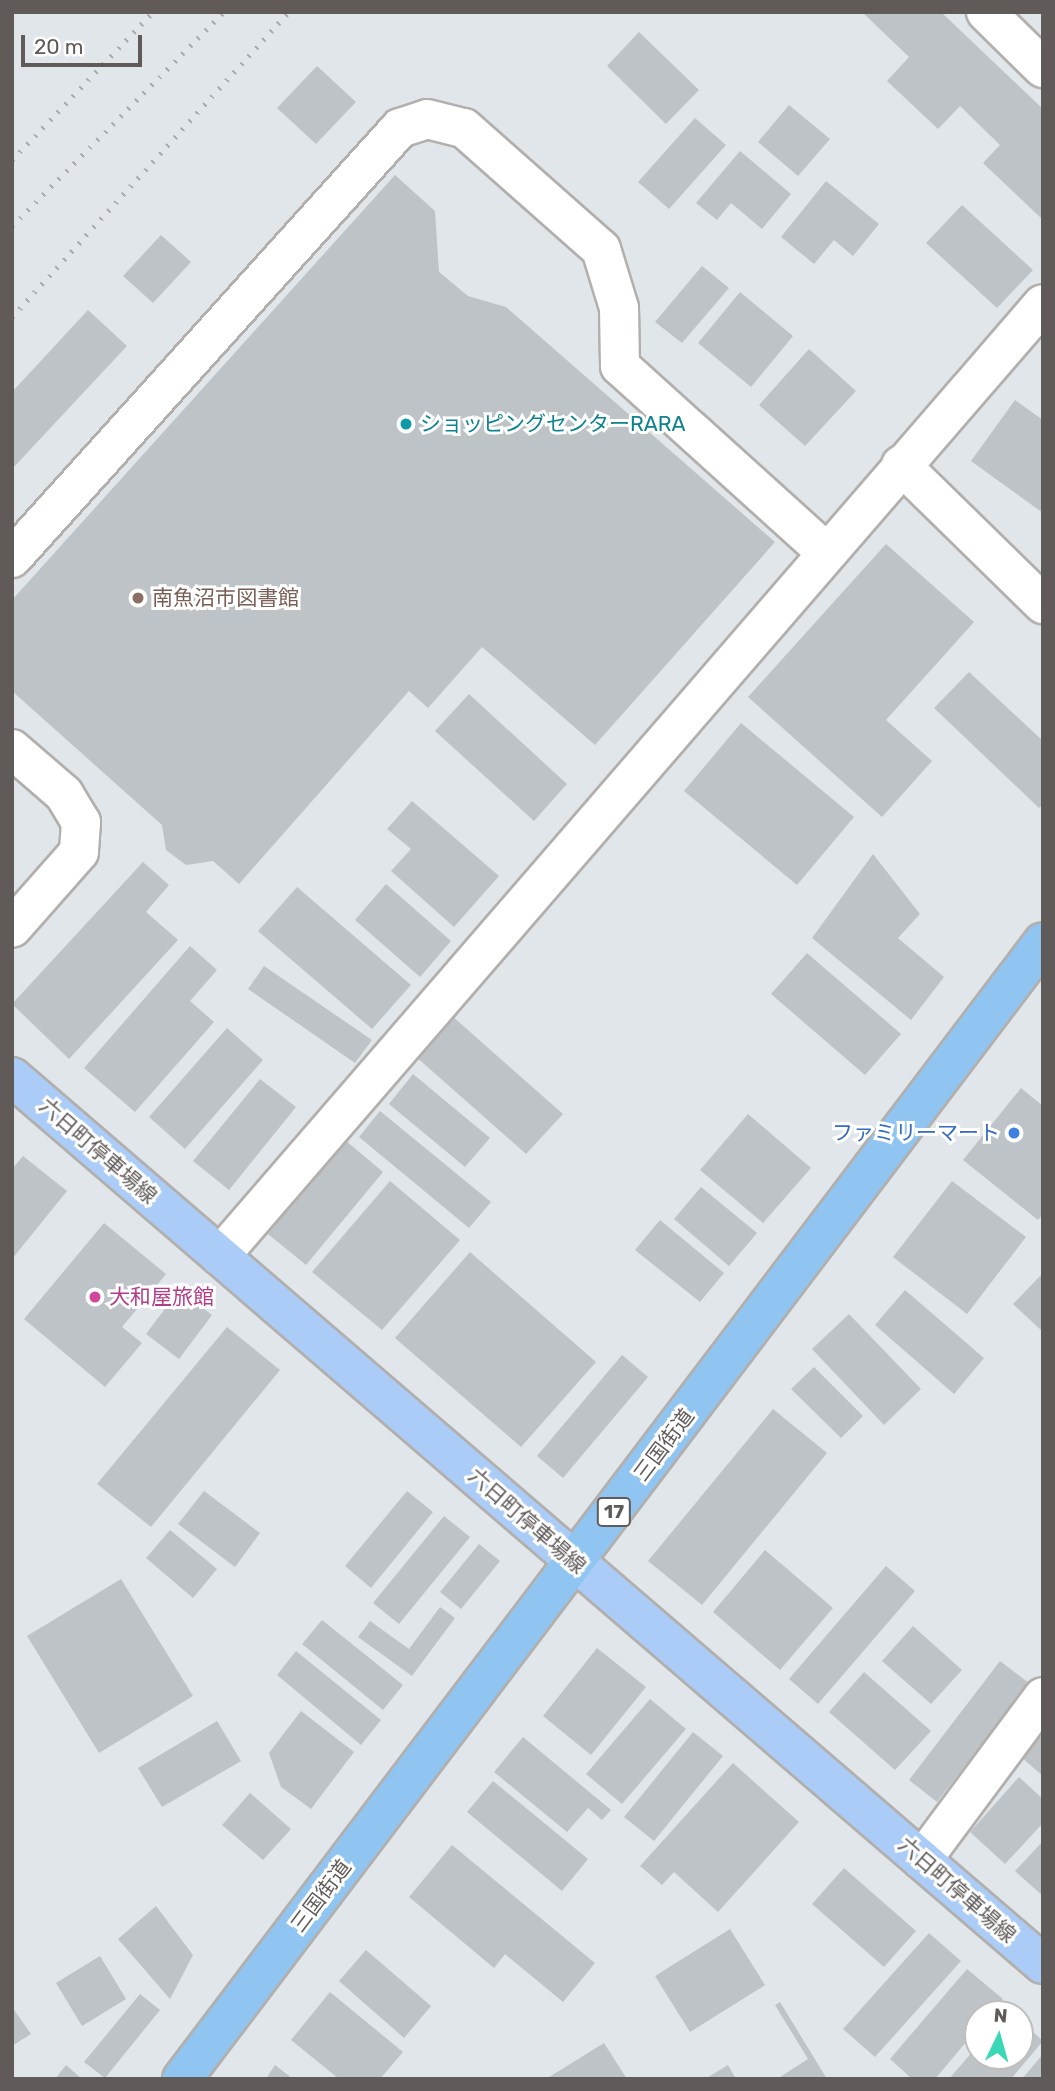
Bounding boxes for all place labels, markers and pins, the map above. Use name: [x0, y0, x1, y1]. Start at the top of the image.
place label: ショッピングセンターRARA: [420, 411, 686, 437]
marker: ショッピングセンターRARA: [398, 416, 414, 432]
place label: 南魚沼市図書館: [152, 585, 299, 611]
marker: 南魚沼市図書館: [130, 590, 146, 606]
place label: ファミリーマート: [832, 1120, 1000, 1146]
marker: ファミリーマート: [1006, 1125, 1022, 1141]
place label: 大和屋旅館: [109, 1284, 214, 1310]
marker: 大和屋旅館: [87, 1289, 103, 1305]

